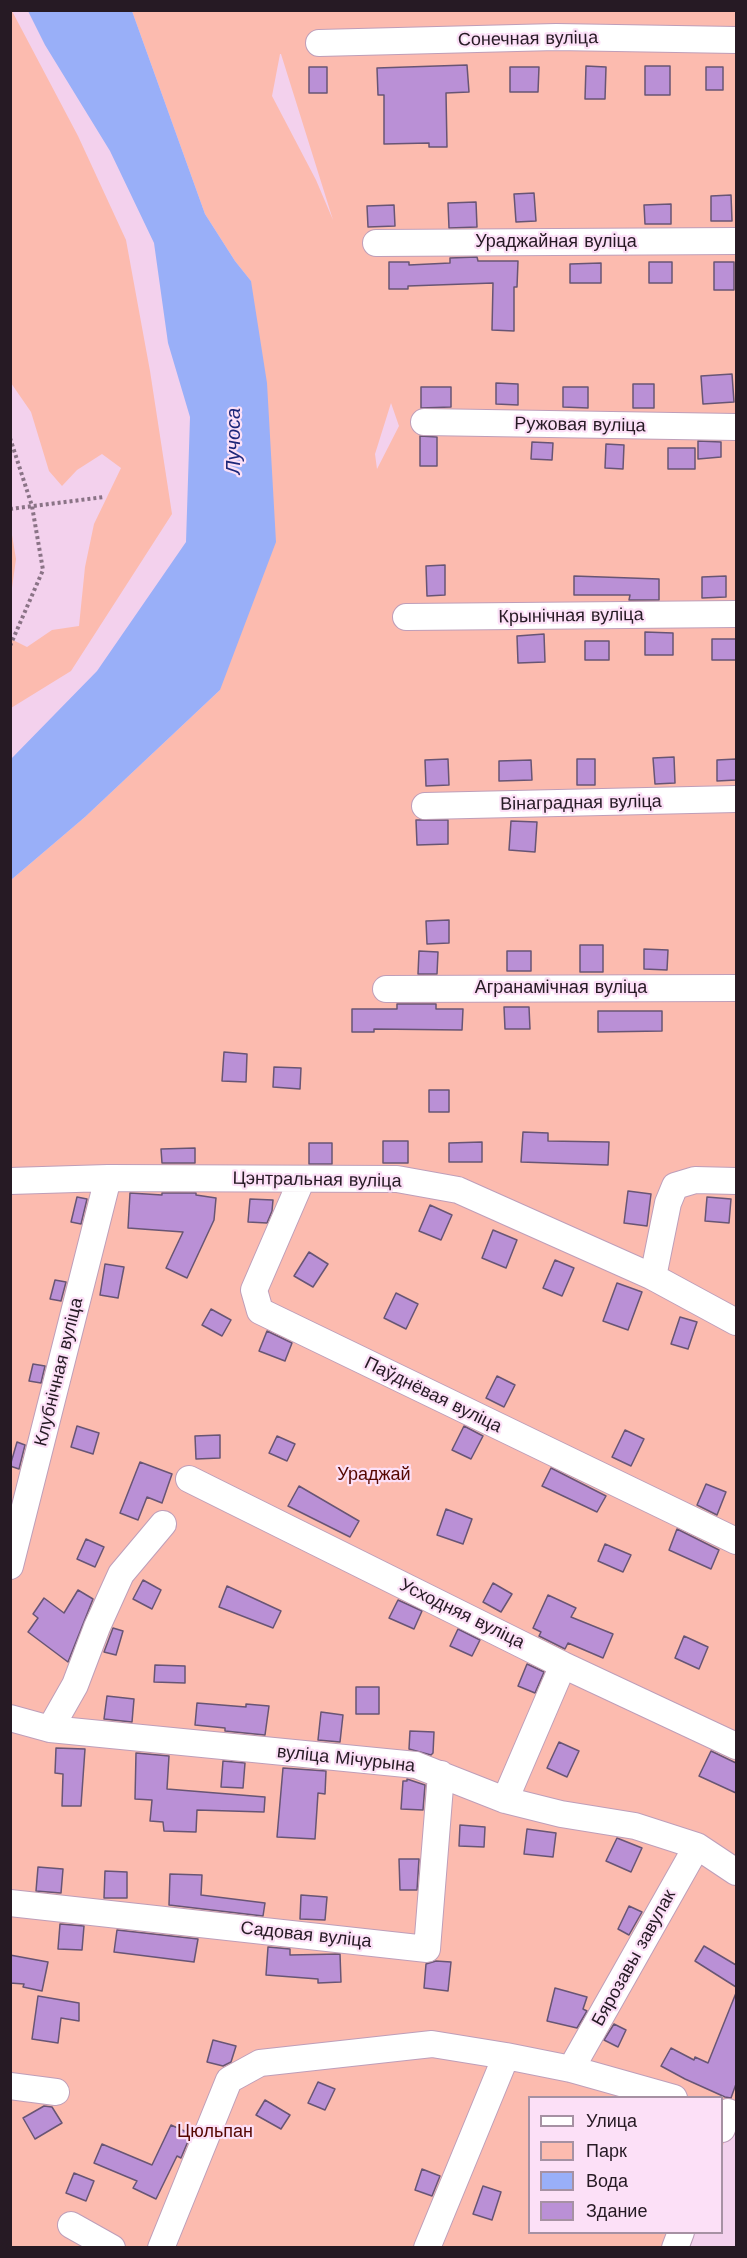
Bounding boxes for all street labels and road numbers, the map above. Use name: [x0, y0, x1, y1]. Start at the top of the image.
street label: Сонечная вуліца: [458, 27, 598, 51]
street label: Ураджайная вуліца: [475, 231, 637, 253]
street label: Ружовая вуліца: [514, 413, 646, 437]
street label: Крынічная вуліца: [498, 604, 644, 628]
street label: Вінаградная вуліца: [500, 791, 662, 815]
street label: Агранамічная вуліца: [475, 977, 647, 999]
street label: Цэнтральная вуліца: [232, 1168, 402, 1192]
street label: Клубнічная вуліца: [30, 1296, 88, 1448]
street label: Паўднёвая вуліца: [361, 1352, 505, 1438]
street label: Усходняя вуліца: [396, 1574, 528, 1654]
street label: вуліца Мічурына: [276, 1741, 416, 1777]
street label: Бярозавы завулак: [588, 1886, 680, 2030]
street label: Садовая вуліца: [239, 1917, 373, 1953]

